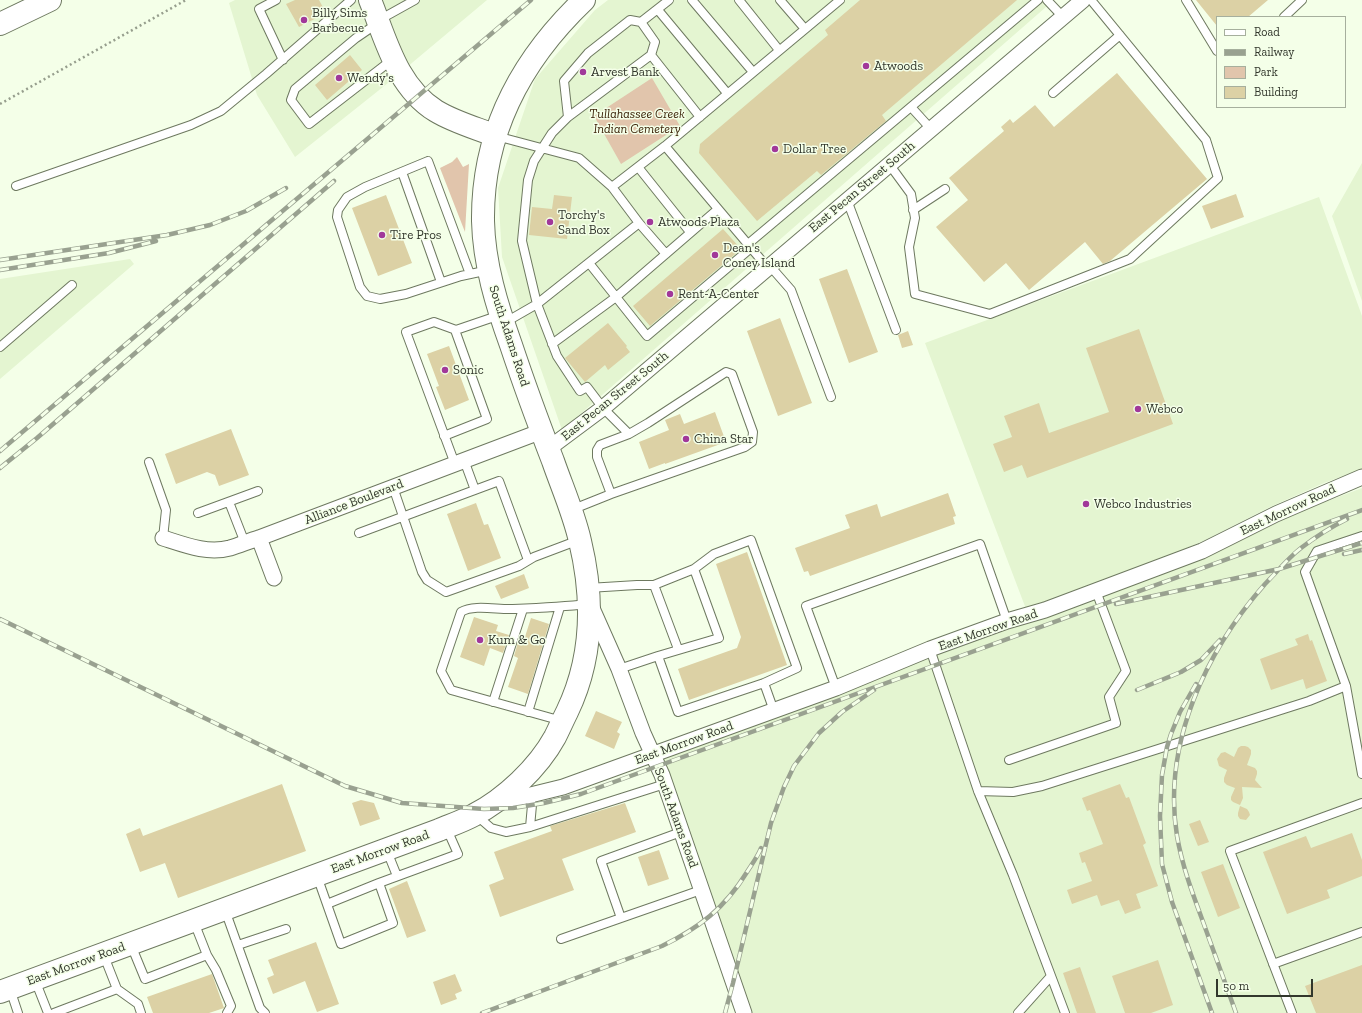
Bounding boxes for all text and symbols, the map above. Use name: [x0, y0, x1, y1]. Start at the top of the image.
place label: Billy Sims Barbecue: [312, 5, 367, 36]
marker: Billy Sims Barbecue: [299, 15, 309, 25]
legend: [1216, 16, 1346, 108]
text: Road: [1254, 25, 1280, 39]
text: Railway: [1254, 45, 1295, 59]
place label: Atwoods: [874, 58, 923, 74]
marker: Atwoods: [861, 61, 871, 71]
place label: Arvest Bank: [591, 64, 659, 80]
text: Park: [1254, 65, 1278, 79]
marker: Arvest Bank: [578, 67, 588, 77]
place label: Wendy's: [347, 70, 394, 86]
marker: Wendy's: [334, 73, 344, 83]
text: Building: [1254, 85, 1298, 99]
park label: Tullahassee Creek Indian Cemetery: [589, 106, 685, 137]
street label: East Pecan Street South: [806, 138, 918, 236]
place label: Dollar Tree: [783, 141, 846, 157]
marker: Dollar Tree: [770, 144, 780, 154]
place label: Torchy's Sand Box: [558, 207, 610, 238]
place label: Atwoods Plaza: [658, 214, 740, 230]
marker: Torchy's Sand Box: [545, 217, 555, 227]
marker: Atwoods Plaza: [645, 217, 655, 227]
place label: Tire Pros: [390, 227, 442, 243]
marker: Tire Pros: [377, 230, 387, 240]
place label: Dean's Coney Island: [723, 240, 795, 271]
marker: Dean's Coney Island: [710, 250, 720, 260]
street label: South Adams Road: [485, 283, 533, 389]
place label: Rent-A-Center: [678, 286, 759, 302]
marker: Rent-A-Center: [665, 289, 675, 299]
street label: East Pecan Street South: [558, 348, 672, 444]
place label: Sonic: [453, 362, 484, 378]
marker: Sonic: [440, 365, 450, 375]
place label: Webco: [1146, 401, 1183, 417]
marker: Webco: [1133, 404, 1143, 414]
place label: China Star: [694, 431, 753, 447]
marker: China Star: [681, 434, 691, 444]
street label: Alliance Boulevard: [302, 476, 406, 528]
street label: East Morrow Road: [1238, 481, 1338, 539]
place label: Webco Industries: [1094, 496, 1192, 512]
marker: Webco Industries: [1081, 499, 1091, 509]
street label: East Morrow Road: [937, 606, 1039, 654]
place label: Kum & Go: [488, 632, 546, 648]
marker: Kum & Go: [475, 635, 485, 645]
street label: East Morrow Road: [633, 718, 735, 768]
street label: South Adams Road: [651, 766, 701, 870]
street label: East Morrow Road: [329, 827, 431, 877]
street label: East Morrow Road: [25, 939, 127, 989]
scale bar: [1218, 971, 1315, 997]
text: 50 m: [1223, 979, 1249, 993]

